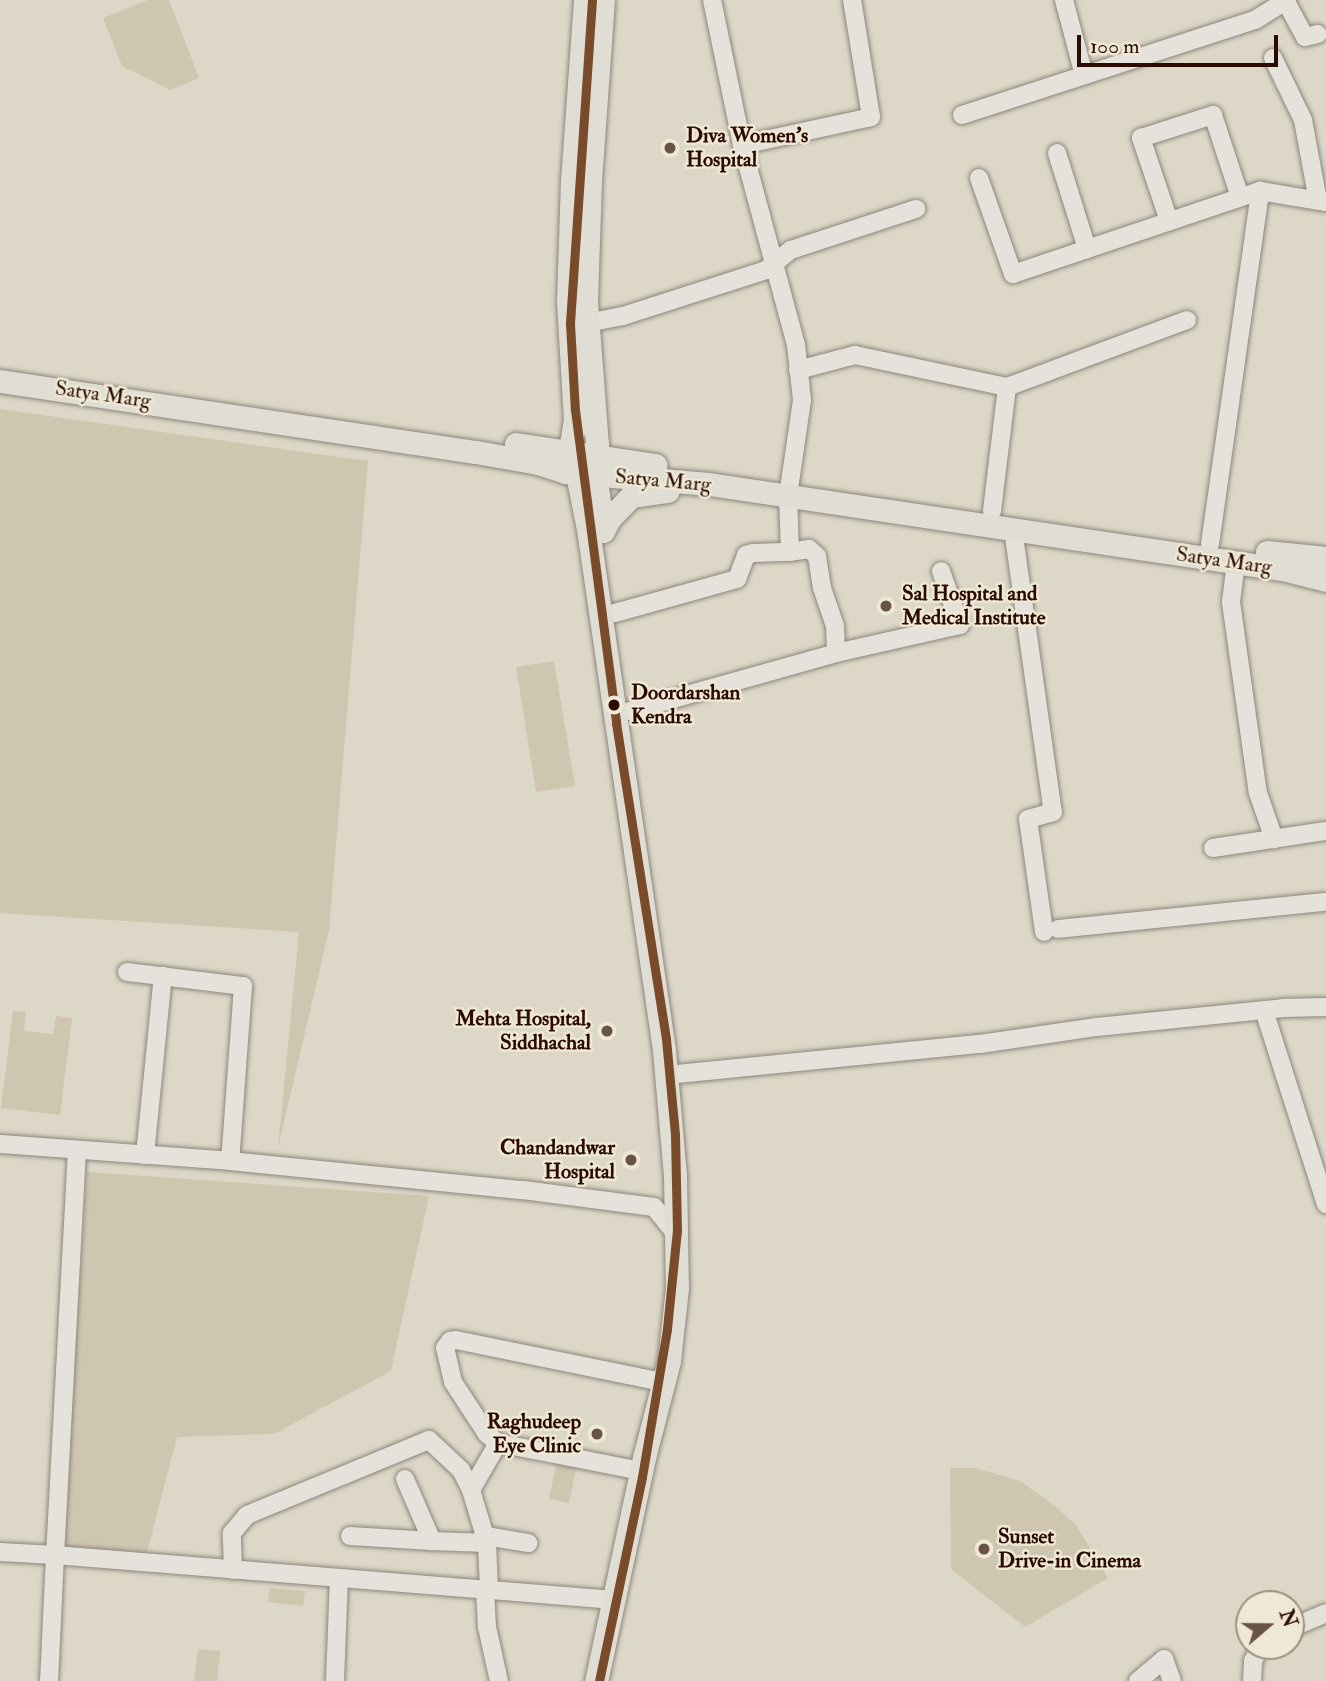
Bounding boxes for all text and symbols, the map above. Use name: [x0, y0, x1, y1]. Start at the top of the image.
scale bar: [1081, 21, 1282, 65]
text: 100 m: [1090, 33, 1140, 60]
place label: Diva Women's Hospital: [686, 123, 808, 173]
marker: Diva Women's Hospital: [660, 138, 680, 158]
street label: Satya Marg: [54, 376, 152, 414]
street label: Satya Marg: [614, 464, 712, 498]
street label: Satya Marg: [1175, 542, 1273, 580]
place label: Sal Hospital and Medical Institute: [902, 581, 1045, 631]
marker: Sal Hospital and Medical Institute: [876, 596, 896, 616]
place label: Doordarshan Kendra: [631, 680, 740, 730]
marker: Doordarshan Kendra: [603, 694, 625, 716]
place label: Mehta Hospital, Siddhachal: [455, 1006, 591, 1056]
marker: Mehta Hospital, Siddhachal: [597, 1021, 617, 1041]
place label: Chandandwar Hospital: [500, 1135, 615, 1185]
marker: Chandandwar Hospital: [621, 1150, 641, 1170]
place label: Raghudeep Eye Clinic: [487, 1409, 581, 1459]
marker: Raghudeep Eye Clinic: [587, 1424, 607, 1444]
place label: Sunset Drive-in Cinema: [998, 1524, 1141, 1574]
marker: Sunset Drive-in Cinema: [976, 1541, 992, 1557]
north arrow: [1235, 1590, 1305, 1660]
text: N: [1274, 1606, 1302, 1631]

